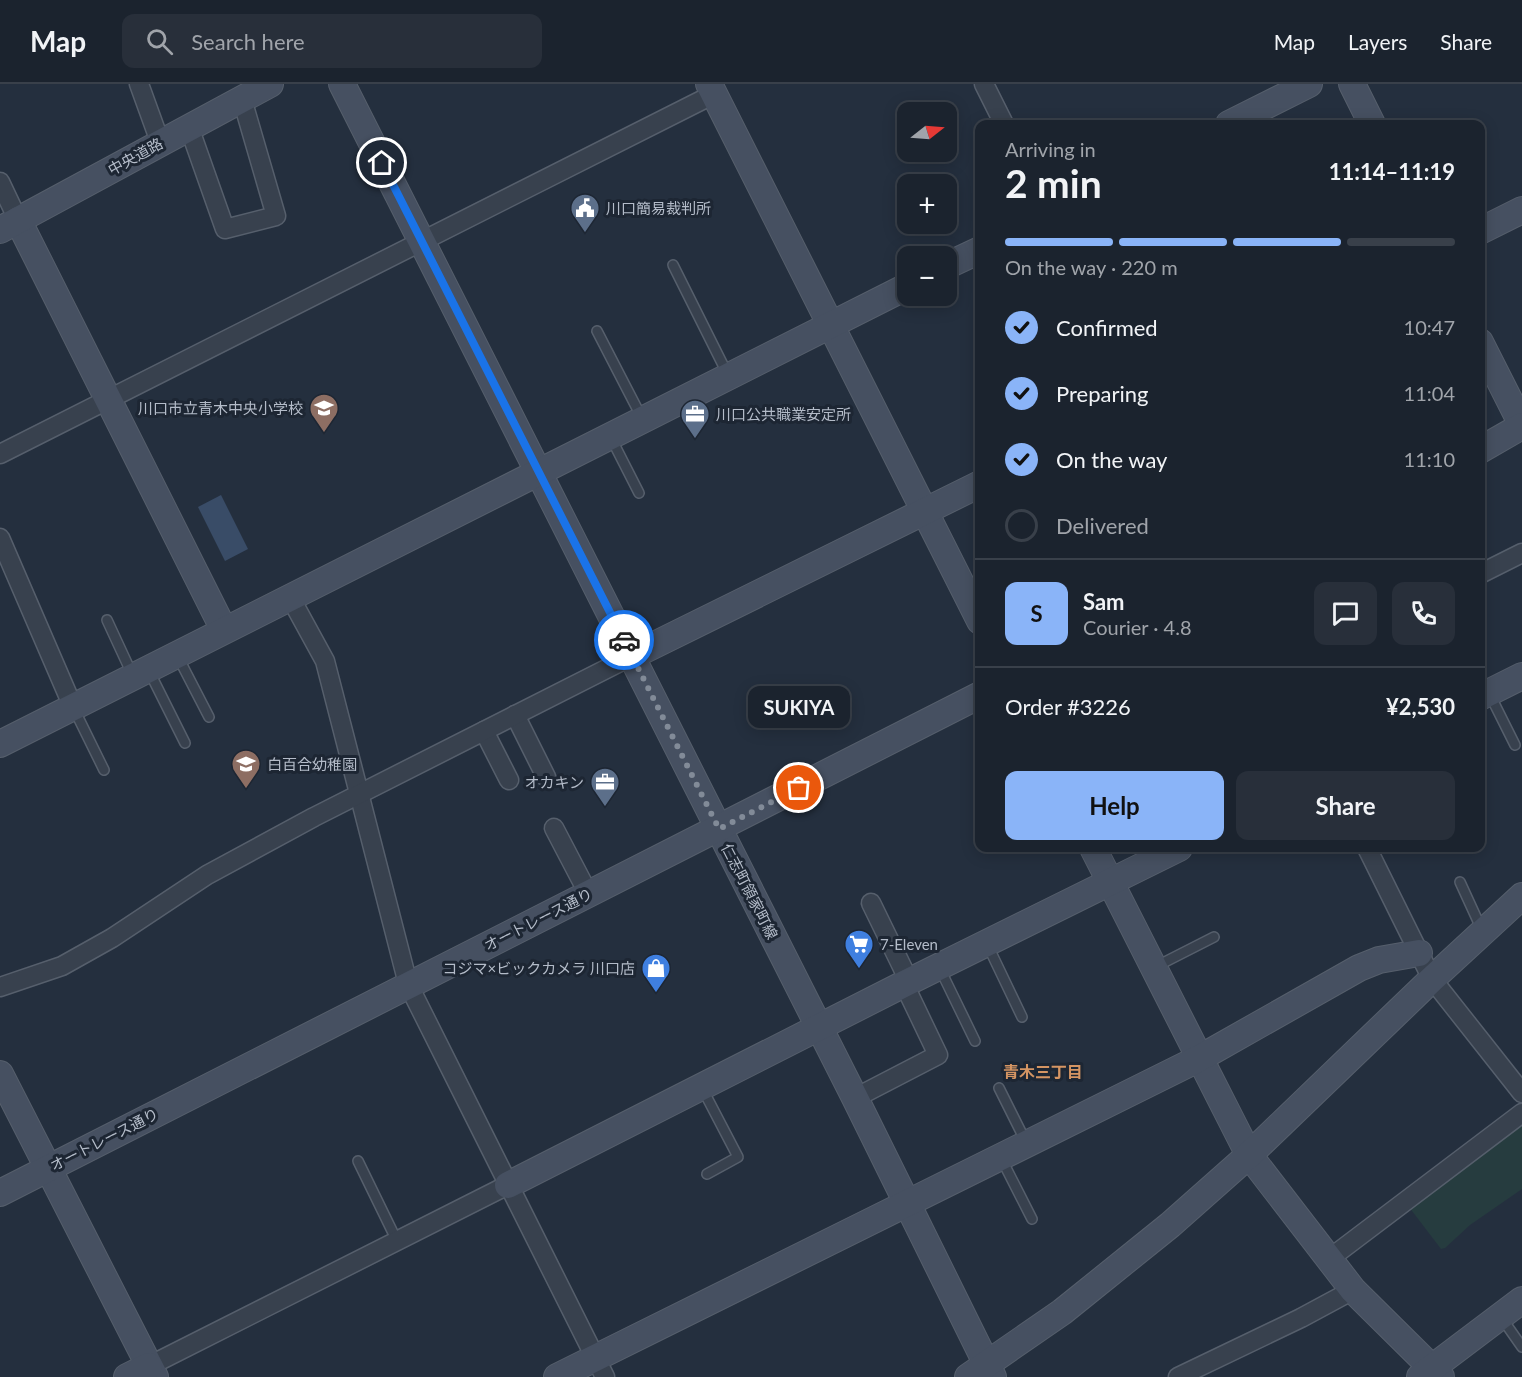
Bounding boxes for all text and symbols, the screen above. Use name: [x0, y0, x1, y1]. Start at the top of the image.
search box: [122, 14, 542, 68]
text: Map: [30, 24, 86, 58]
icon: search: [143, 25, 176, 58]
text: Search here: [191, 28, 305, 55]
text: Map: [1274, 29, 1315, 54]
text: Layers: [1348, 29, 1407, 54]
text: Share: [1440, 29, 1492, 54]
north arrow: [897, 102, 957, 162]
map controls: [897, 102, 957, 306]
street label: 中央道路: [104, 134, 166, 178]
pin: [356, 137, 407, 188]
text: Arriving in: [1005, 137, 1096, 161]
icon: home: [365, 146, 398, 179]
text: 11:14–11:19: [1329, 158, 1455, 185]
text: 2 min: [1005, 160, 1102, 206]
button: +: [897, 174, 957, 234]
public building icon: 川口簡易裁判所: [569, 192, 601, 234]
place label: 川口簡易裁判所: [606, 199, 711, 217]
button: −: [897, 246, 957, 306]
text: On the way · 220 m: [1005, 255, 1178, 279]
icon: check: [1005, 311, 1038, 344]
text: Confirmed: [1056, 314, 1158, 341]
text: 10:47: [1404, 315, 1455, 339]
icon: check: [1005, 377, 1038, 410]
text: Preparing: [1056, 380, 1148, 407]
text: 11:04: [1404, 381, 1455, 405]
school or university icon: 川口市立青木中央小学校: [308, 392, 340, 434]
office icon: 川口公共職業安定所: [679, 398, 711, 440]
place label: 川口市立青木中央小学校: [138, 399, 303, 417]
place label: 川口公共職業安定所: [716, 405, 851, 423]
icon: check: [1005, 443, 1038, 476]
text: On the way: [1056, 446, 1167, 473]
text: 11:10: [1404, 447, 1455, 471]
text: Delivered: [1056, 512, 1149, 539]
button: chat: [1314, 582, 1377, 645]
button: phone: [1392, 582, 1455, 645]
text: Sam: [1083, 588, 1125, 615]
text: S: [1030, 600, 1043, 627]
courier: [594, 610, 654, 670]
text: Courier · 4.8: [1083, 615, 1192, 639]
icon: car: [608, 624, 641, 657]
callout: SUKIYA: [748, 686, 850, 728]
text: Order #3226: [1005, 693, 1131, 720]
text: ¥2,530: [1386, 693, 1455, 720]
text: SUKIYA: [764, 695, 834, 719]
school or university icon: 白百合幼稚園: [230, 748, 262, 790]
place label: 白百合幼稚園: [267, 755, 357, 773]
pin: [773, 762, 824, 813]
office icon: オカキン: [589, 766, 621, 808]
icon: bag: [782, 771, 815, 804]
button: Help: [1005, 771, 1224, 840]
button: Share: [1236, 771, 1455, 840]
place label: オカキン: [524, 773, 584, 791]
street label: 仁志町領家町線: [718, 840, 782, 942]
street label: オートレース通り: [481, 884, 595, 954]
supermarket icon: 7-Eleven: [843, 928, 875, 970]
place label: 7-Eleven: [880, 935, 938, 953]
shop icon: コジマ×ビックカメラ 川口店: [640, 952, 672, 994]
place label: コジマ×ビックカメラ 川口店: [442, 959, 635, 977]
district label: 青木三丁目: [1003, 1062, 1083, 1081]
street label: オートレース通り: [47, 1104, 161, 1174]

